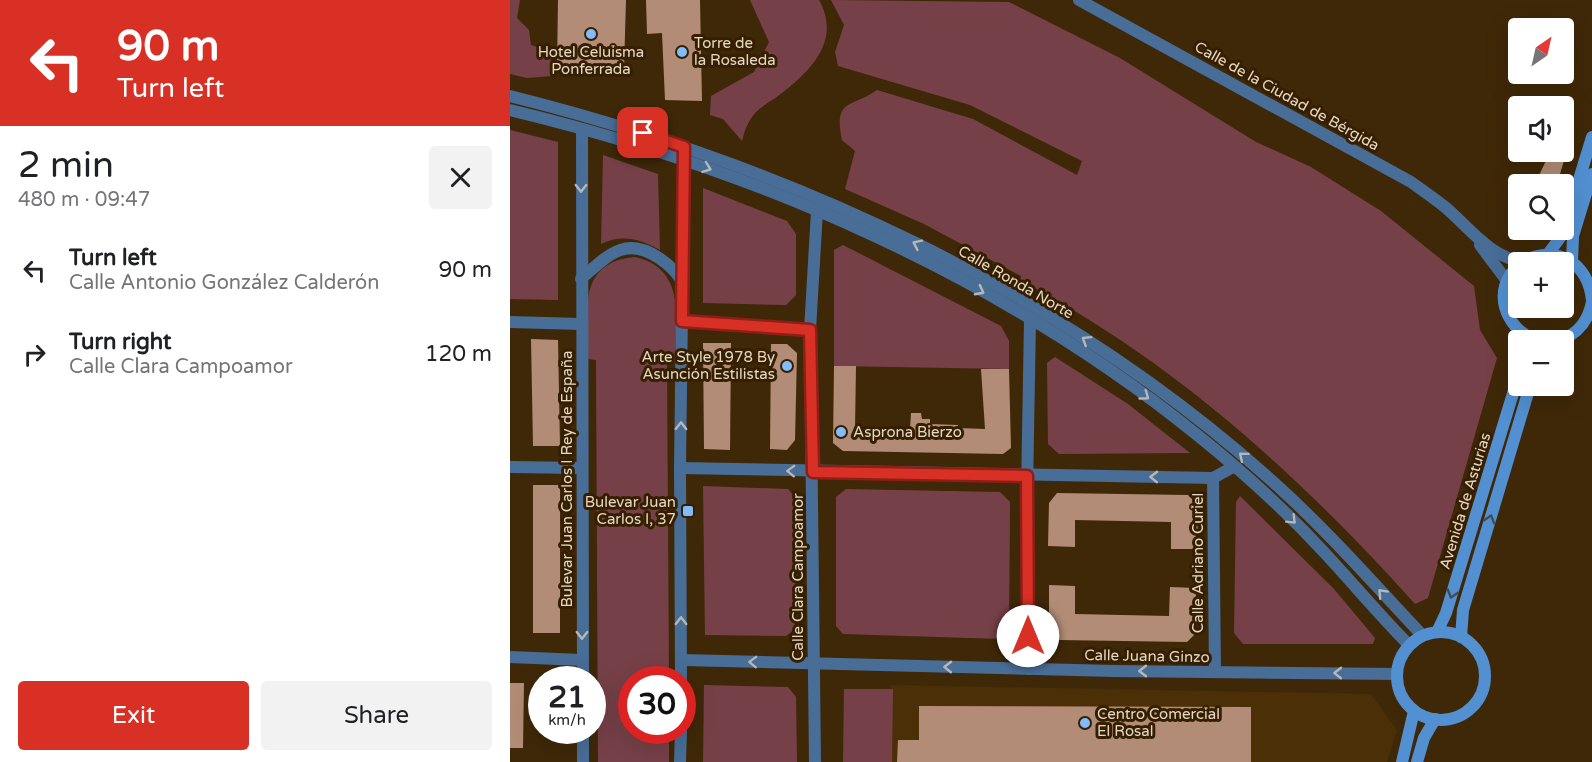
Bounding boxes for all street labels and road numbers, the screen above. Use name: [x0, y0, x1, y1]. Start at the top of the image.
street label: Calle de la Ciudad de Bérgida: [1191, 38, 1383, 154]
street label: Calle Ronda Norte: [955, 242, 1077, 322]
street label: Bulevar Juan Carlos I Rey de España: [558, 351, 576, 607]
street label: Avenida de Asturias: [1436, 431, 1494, 571]
street label: Calle Clara Campoamor: [789, 493, 807, 661]
street label: Calle Adriano Curiel: [1189, 493, 1207, 633]
street label: Calle Juana Ginzo: [1084, 646, 1210, 666]

